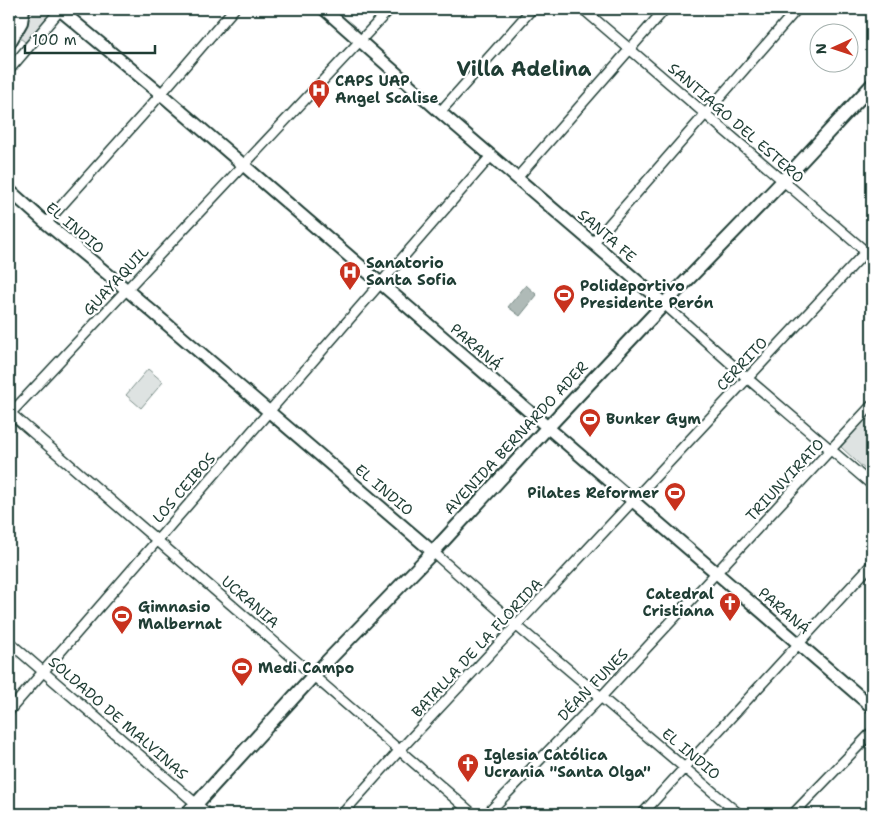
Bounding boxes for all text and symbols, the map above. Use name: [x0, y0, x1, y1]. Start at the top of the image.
scale bar: [25, 22, 155, 54]
north arrow: [808, 22, 858, 72]
text: 100 m: [32, 30, 77, 50]
text: N: [812, 43, 830, 55]
district label: Villa Adelina: [457, 56, 592, 82]
street label: SANTIAGO DEL ESTERO: [664, 58, 808, 188]
place label: CAPS UAP Angel Scalise: [335, 71, 439, 108]
hospital icon: CAPS UAP Angel Scalise: [307, 78, 331, 109]
street label: EL INDIO: [42, 198, 108, 258]
street label: SANTA FE: [573, 205, 641, 267]
street label: GUAYAQUIL: [79, 242, 153, 320]
place label: Sanatorio Santa Sofia: [366, 253, 457, 290]
hospital icon: Sanatorio Santa Sofia: [338, 260, 362, 291]
place label: Polideportivo Presidente Perón: [580, 276, 713, 313]
sports icon: Polideportivo Presidente Perón: [552, 283, 576, 314]
street label: PARANÁ: [446, 318, 507, 375]
street label: CERRITO: [712, 333, 772, 395]
street label: AVENIDA BERNARDO ADER: [440, 357, 592, 519]
sports icon: Bunker Gym: [578, 407, 602, 438]
place label: Bunker Gym: [606, 409, 701, 429]
street label: TRIUNVIRATO: [741, 434, 829, 526]
street label: LOS CEIBOS: [148, 449, 220, 527]
street label: EL INDIO: [351, 460, 417, 520]
sports icon: Pilates Reformer: [663, 481, 687, 512]
place label: Pilates Reformer: [527, 483, 659, 503]
street label: UCRANIA: [217, 571, 283, 633]
street label: BATALLA DE LA FLORIDA: [407, 574, 547, 722]
street label: PARANÁ: [754, 582, 815, 639]
place label: Catedral Cristiana: [643, 584, 715, 621]
church icon: Catedral Cristiana: [718, 591, 742, 622]
place label: Gimnasio Malbernat: [138, 597, 222, 634]
sports icon: Gimnasio Malbernat: [110, 604, 134, 635]
street label: DÉAN FUNES: [553, 644, 633, 726]
street label: SOLDADO DE MALVINAS: [44, 652, 192, 784]
sports icon: Medi Campo: [230, 656, 254, 687]
place label: Medi Campo: [258, 658, 354, 678]
street label: EL INDIO: [658, 724, 724, 784]
place label: Iglesia Católica Ucrania "Santa Olga": [484, 745, 651, 782]
church icon: Iglesia Católica Ucrania "Santa Olga": [456, 752, 480, 783]

